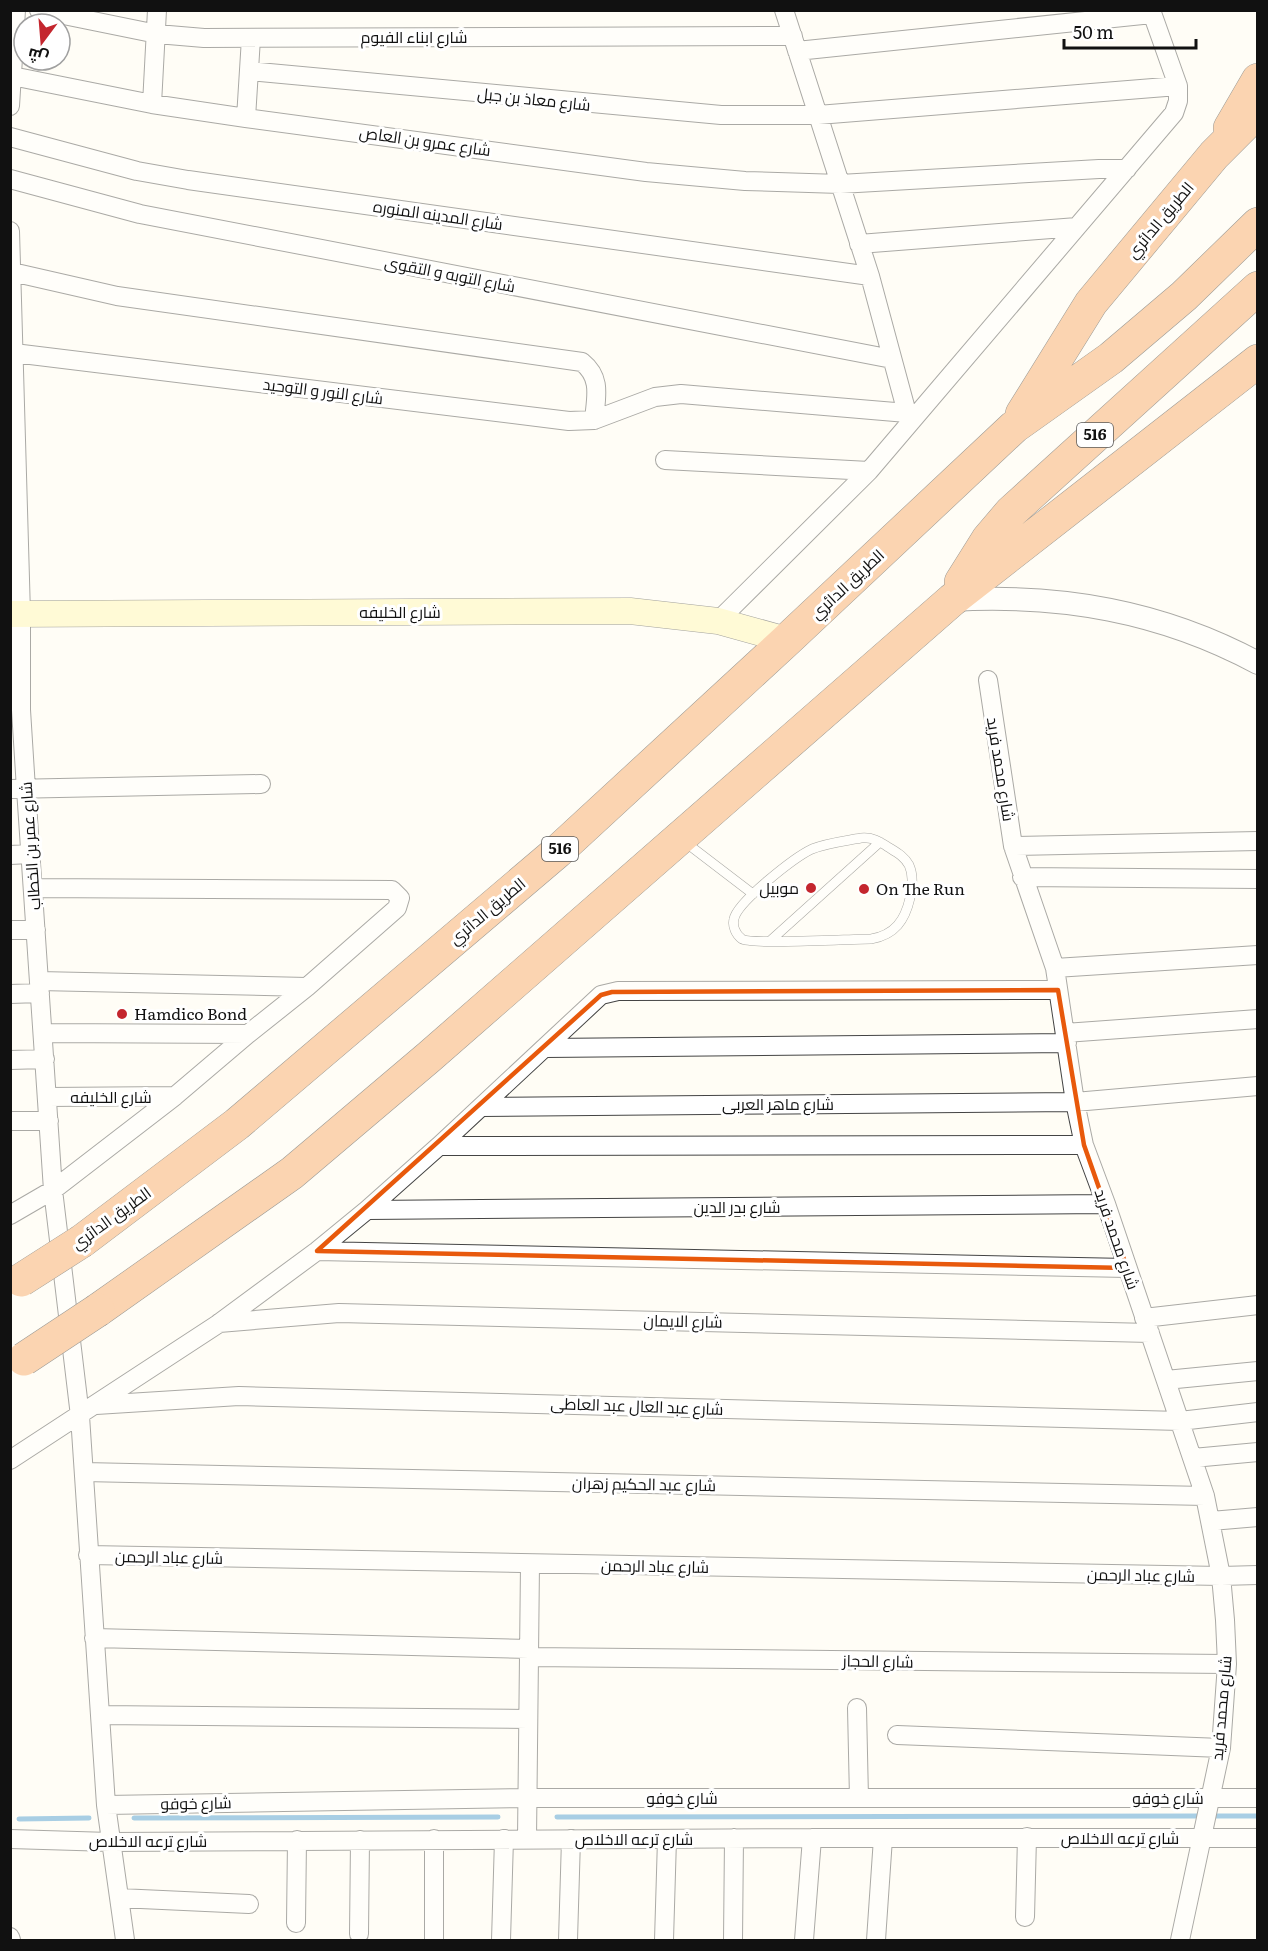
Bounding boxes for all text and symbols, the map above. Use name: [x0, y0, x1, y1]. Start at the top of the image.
north arrow: [12, 12, 72, 72]
scale bar: [1064, 12, 1196, 50]
text: 50 m: [1073, 18, 1114, 45]
street label: شارع ابناء الفيوم: [361, 24, 468, 49]
text: ش: [24, 43, 51, 72]
street label: شارع معاذ بن جبل: [476, 80, 592, 117]
street label: شارع عمرو بن العاص: [358, 119, 492, 162]
street label: الطريق الدائري: [1120, 176, 1201, 265]
street label: شارع المدينه المنوره: [372, 193, 505, 236]
street label: شارع التوبه و التقوى: [383, 249, 518, 298]
street label: شارع النور و التوحيد: [261, 371, 385, 410]
road number: 516: [1077, 423, 1113, 447]
street label: الطريق الدائري: [804, 543, 891, 626]
street label: شارع الخليفه: [359, 599, 441, 624]
street label: شارع محمد فريد: [981, 715, 1022, 823]
street label: شارع عمر بن الخطاب: [13, 781, 46, 911]
road number: 516: [542, 837, 578, 861]
street label: الطريق الدائري: [443, 871, 532, 952]
place label: موبيل: [759, 875, 799, 899]
place label: On The Run: [876, 876, 965, 900]
marker: موبيل: [804, 881, 818, 895]
marker: On The Run: [857, 882, 871, 896]
place label: Hamdico Bond: [134, 1001, 247, 1025]
marker: Hamdico Bond: [115, 1007, 129, 1021]
street label: شارع الخليفه: [70, 1084, 152, 1109]
street label: شارع ماهر العربى: [722, 1091, 834, 1116]
street label: الطريق الدائري: [66, 1180, 157, 1257]
street label: شارع محمد فريد: [1089, 1185, 1146, 1293]
street label: شارع بدر الدين: [693, 1194, 781, 1219]
street label: شارع الايمان: [643, 1307, 723, 1334]
street label: شارع عبد العال عبد العاطى: [550, 1390, 724, 1421]
street label: شارع عبد الحكيم زهران: [572, 1470, 716, 1497]
street label: شارع عباد الرحمن: [115, 1543, 223, 1570]
street label: شارع عباد الرحمن: [601, 1552, 709, 1579]
street label: شارع عباد الرحمن: [1087, 1561, 1195, 1588]
street label: شارع الحجاز: [841, 1647, 914, 1674]
street label: شارع محمد فريد: [1203, 1654, 1238, 1761]
street label: شارع خوفو: [646, 1785, 718, 1810]
street label: شارع خوفو: [1132, 1785, 1204, 1810]
street label: شارع خوفو: [160, 1789, 232, 1816]
street label: شارع ترعه الاخلاص: [1061, 1825, 1179, 1850]
street label: شارع ترعه الاخلاص: [575, 1826, 693, 1851]
street label: شارع ترعه الاخلاص: [89, 1828, 207, 1853]

